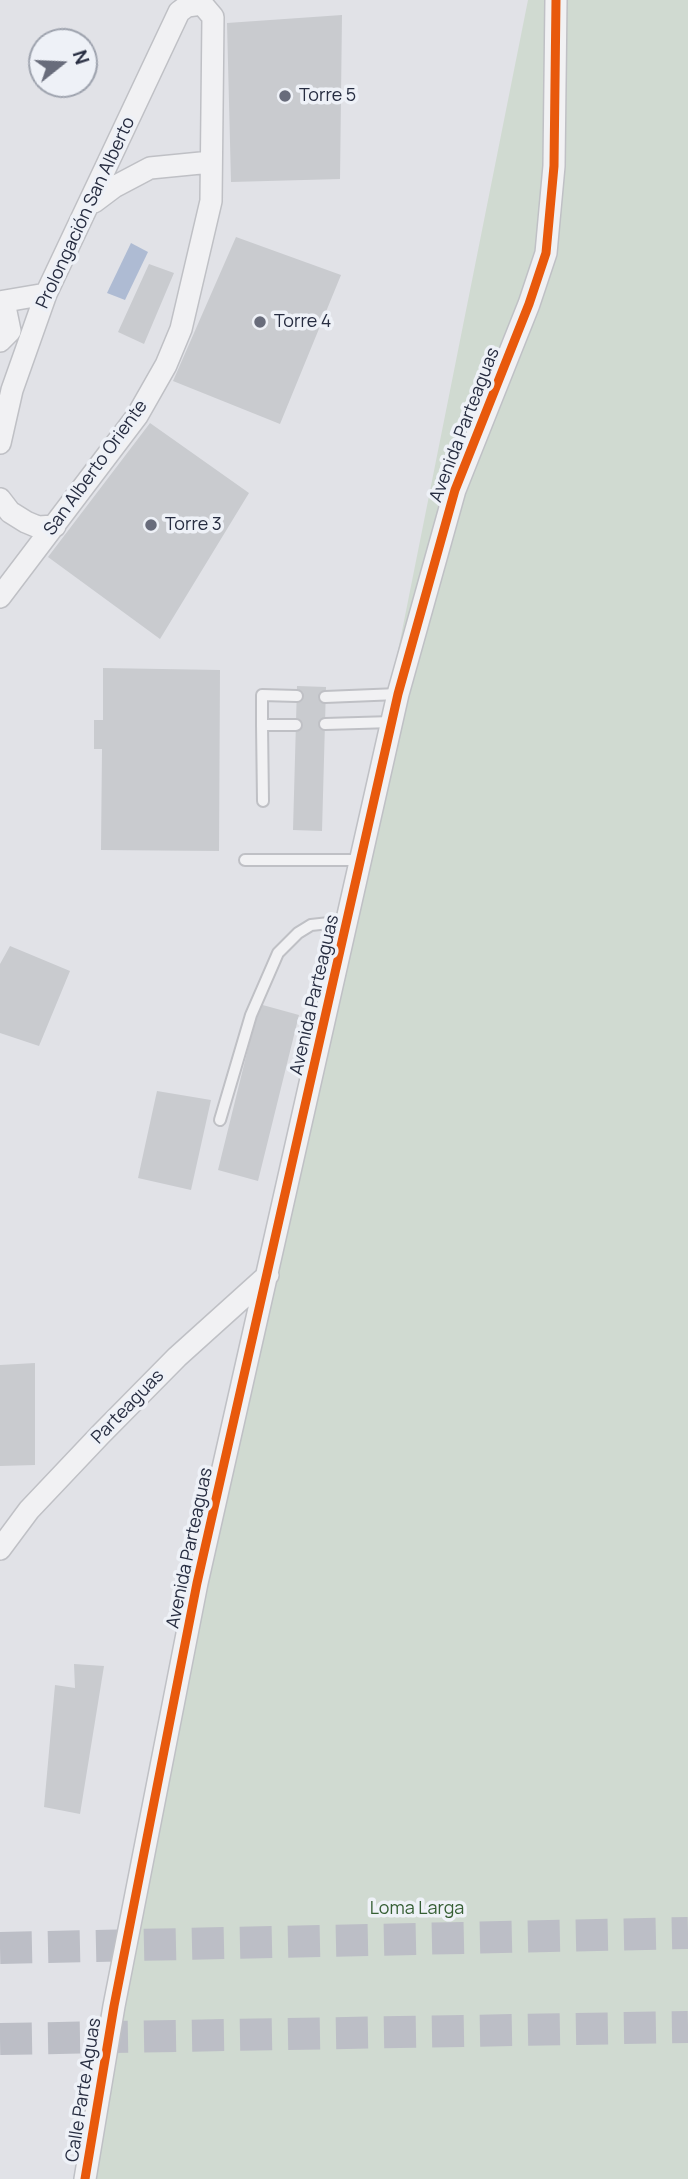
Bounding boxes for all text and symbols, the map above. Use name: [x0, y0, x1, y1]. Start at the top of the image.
north arrow: [28, 28, 98, 98]
text: N: [67, 47, 96, 68]
place label: Torre 5: [299, 85, 356, 107]
marker: Torre 5: [277, 88, 293, 104]
street label: Prolongación San Alberto: [32, 114, 140, 312]
place label: Torre 4: [274, 311, 331, 333]
marker: Torre 4: [252, 314, 268, 330]
street label: Avenida Parteaguas: [426, 345, 504, 505]
street label: San Alberto Oriente: [40, 396, 152, 540]
place label: Torre 3: [165, 514, 222, 536]
marker: Torre 3: [143, 517, 159, 533]
street label: Avenida Parteaguas: [286, 913, 344, 1077]
street label: Parteaguas: [87, 1365, 169, 1449]
street label: Avenida Parteaguas: [162, 1466, 218, 1630]
park label: Loma Larga: [370, 1898, 464, 1920]
street label: Calle Parte Aguas: [62, 2016, 106, 2164]

